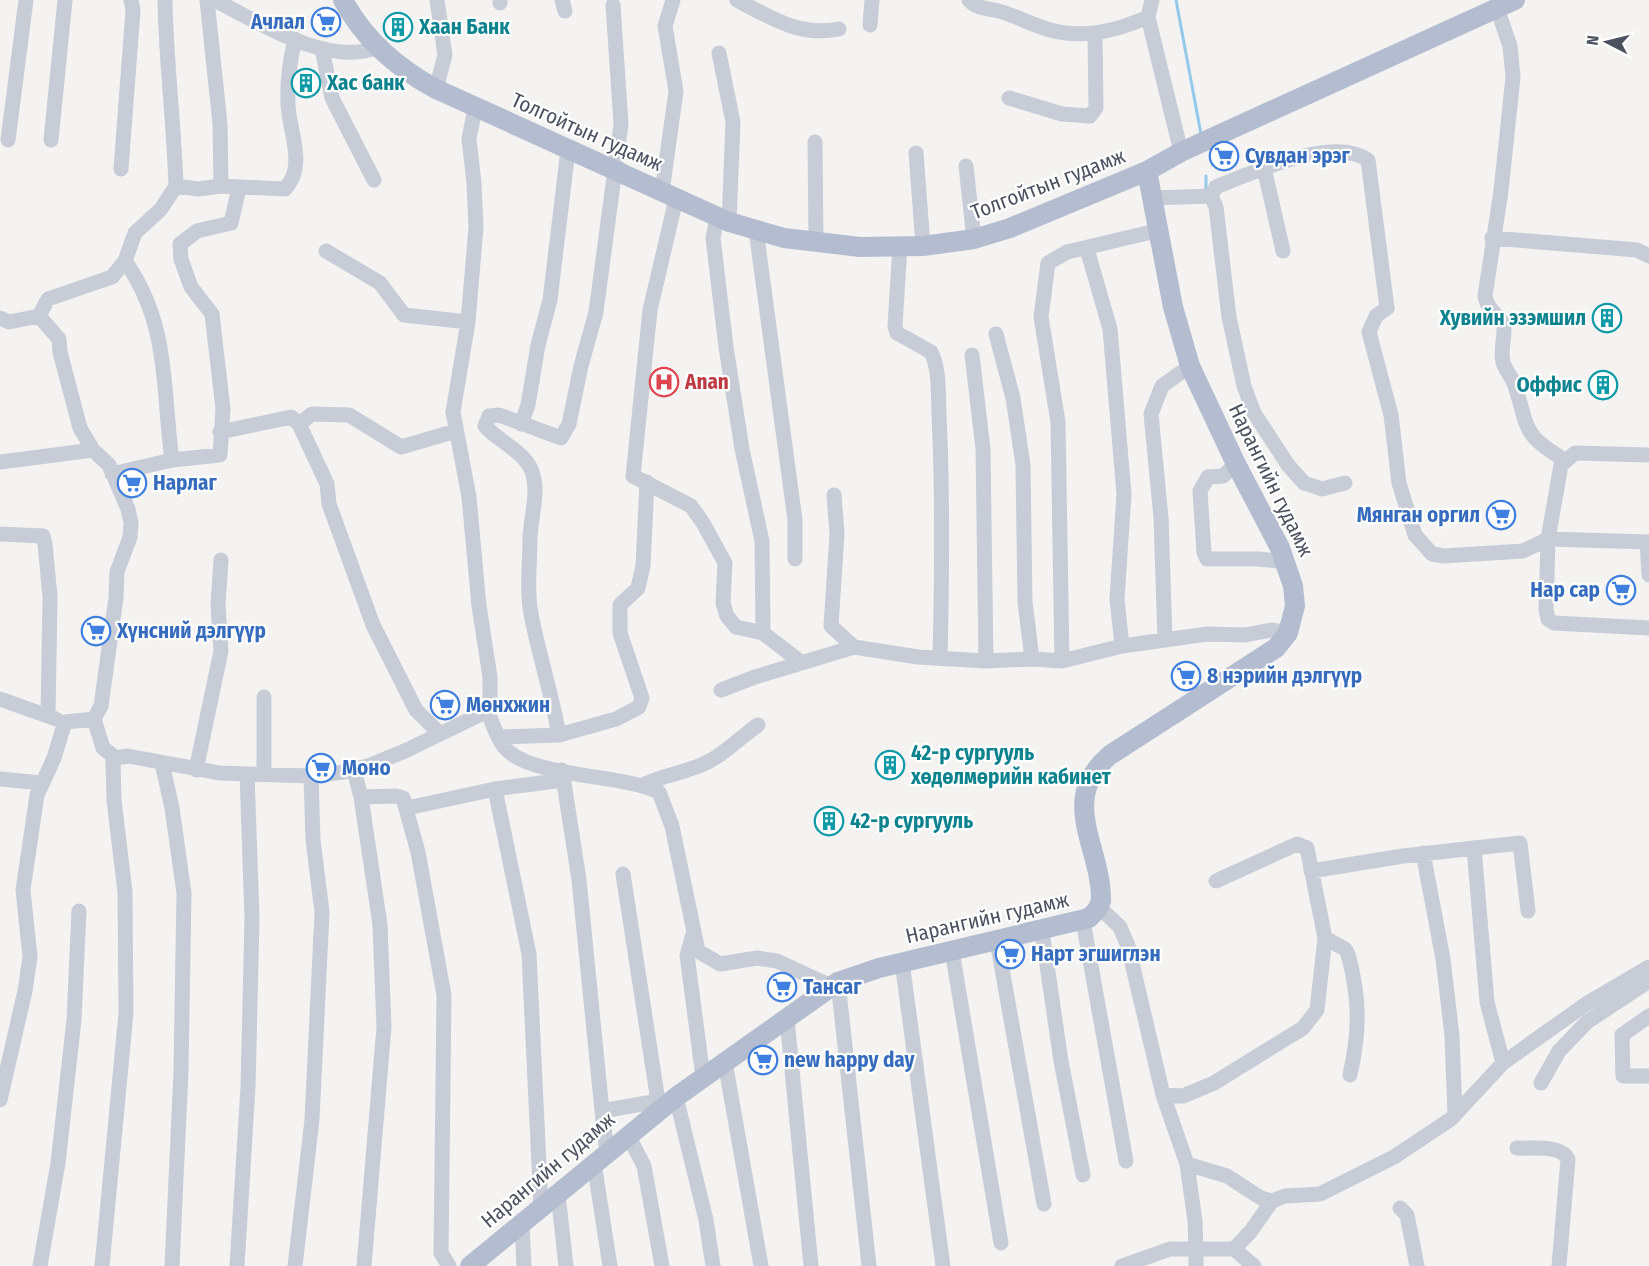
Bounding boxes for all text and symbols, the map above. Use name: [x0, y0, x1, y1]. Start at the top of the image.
supermarket icon: Ачлал: [310, 6, 342, 38]
place label: Ачлал: [250, 9, 305, 35]
building icon: Хаан Банк: [382, 11, 414, 43]
north arrow: [1577, 12, 1637, 72]
place label: Хаан Банк: [418, 14, 510, 40]
text: N: [1583, 34, 1603, 46]
building icon: Хас банк: [290, 67, 322, 99]
place label: Хас банк: [326, 70, 405, 96]
street label: Толгойтын гудамж: [507, 87, 667, 177]
supermarket icon: Сувдан эрэг: [1208, 140, 1240, 172]
street label: Толгойтын гудамж: [967, 142, 1129, 225]
place label: Сувдан эрэг: [1245, 143, 1350, 169]
building icon: Хувийн эзэмшил: [1591, 302, 1623, 334]
place label: Хувийн эзэмшил: [1439, 305, 1586, 331]
hospital icon: Anan: [648, 366, 680, 398]
place label: Anan: [684, 369, 729, 395]
building icon: Оффис: [1587, 369, 1619, 401]
place label: Оффис: [1516, 372, 1583, 398]
street label: Нарангийн гудамж: [1223, 399, 1319, 561]
supermarket icon: Нарлаг: [116, 467, 148, 499]
place label: Нарлаг: [153, 470, 218, 496]
supermarket icon: Мянган оргил: [1485, 499, 1517, 531]
place label: Мянган оргил: [1357, 502, 1480, 528]
supermarket icon: Нар сар: [1605, 574, 1637, 606]
place label: Нар сар: [1530, 577, 1600, 603]
supermarket icon: Хүнсний дэлгүүр: [80, 615, 112, 647]
place label: Хүнсний дэлгүүр: [116, 618, 266, 644]
supermarket icon: 8 нэрийн дэлгүүр: [1170, 660, 1202, 692]
place label: 8 нэрийн дэлгүүр: [1207, 663, 1362, 689]
supermarket icon: Мөнхжин: [429, 689, 461, 721]
place label: Мөнхжин: [466, 692, 550, 718]
place label: 42-p сургууль хөдөлмөрийн кабинет: [910, 740, 1112, 790]
building icon: 42-p сургууль хөдөлмөрийн кабинет: [874, 749, 906, 781]
supermarket icon: Моно: [305, 752, 337, 784]
place label: Моно: [342, 755, 391, 781]
building icon: 42-p сургууль: [813, 805, 845, 837]
place label: 42-p сургууль: [850, 808, 973, 834]
street label: Нарангийн гудамж: [903, 886, 1072, 949]
supermarket icon: Нарт эгшиглэн: [994, 938, 1026, 970]
place label: Нарт эгшиглэн: [1031, 941, 1161, 967]
supermarket icon: Тансаг: [766, 971, 798, 1003]
place label: Тансаг: [803, 974, 862, 1000]
supermarket icon: new happy day: [747, 1044, 779, 1076]
place label: new happy day: [784, 1047, 915, 1073]
street label: Нарангийн гудамж: [476, 1106, 621, 1234]

